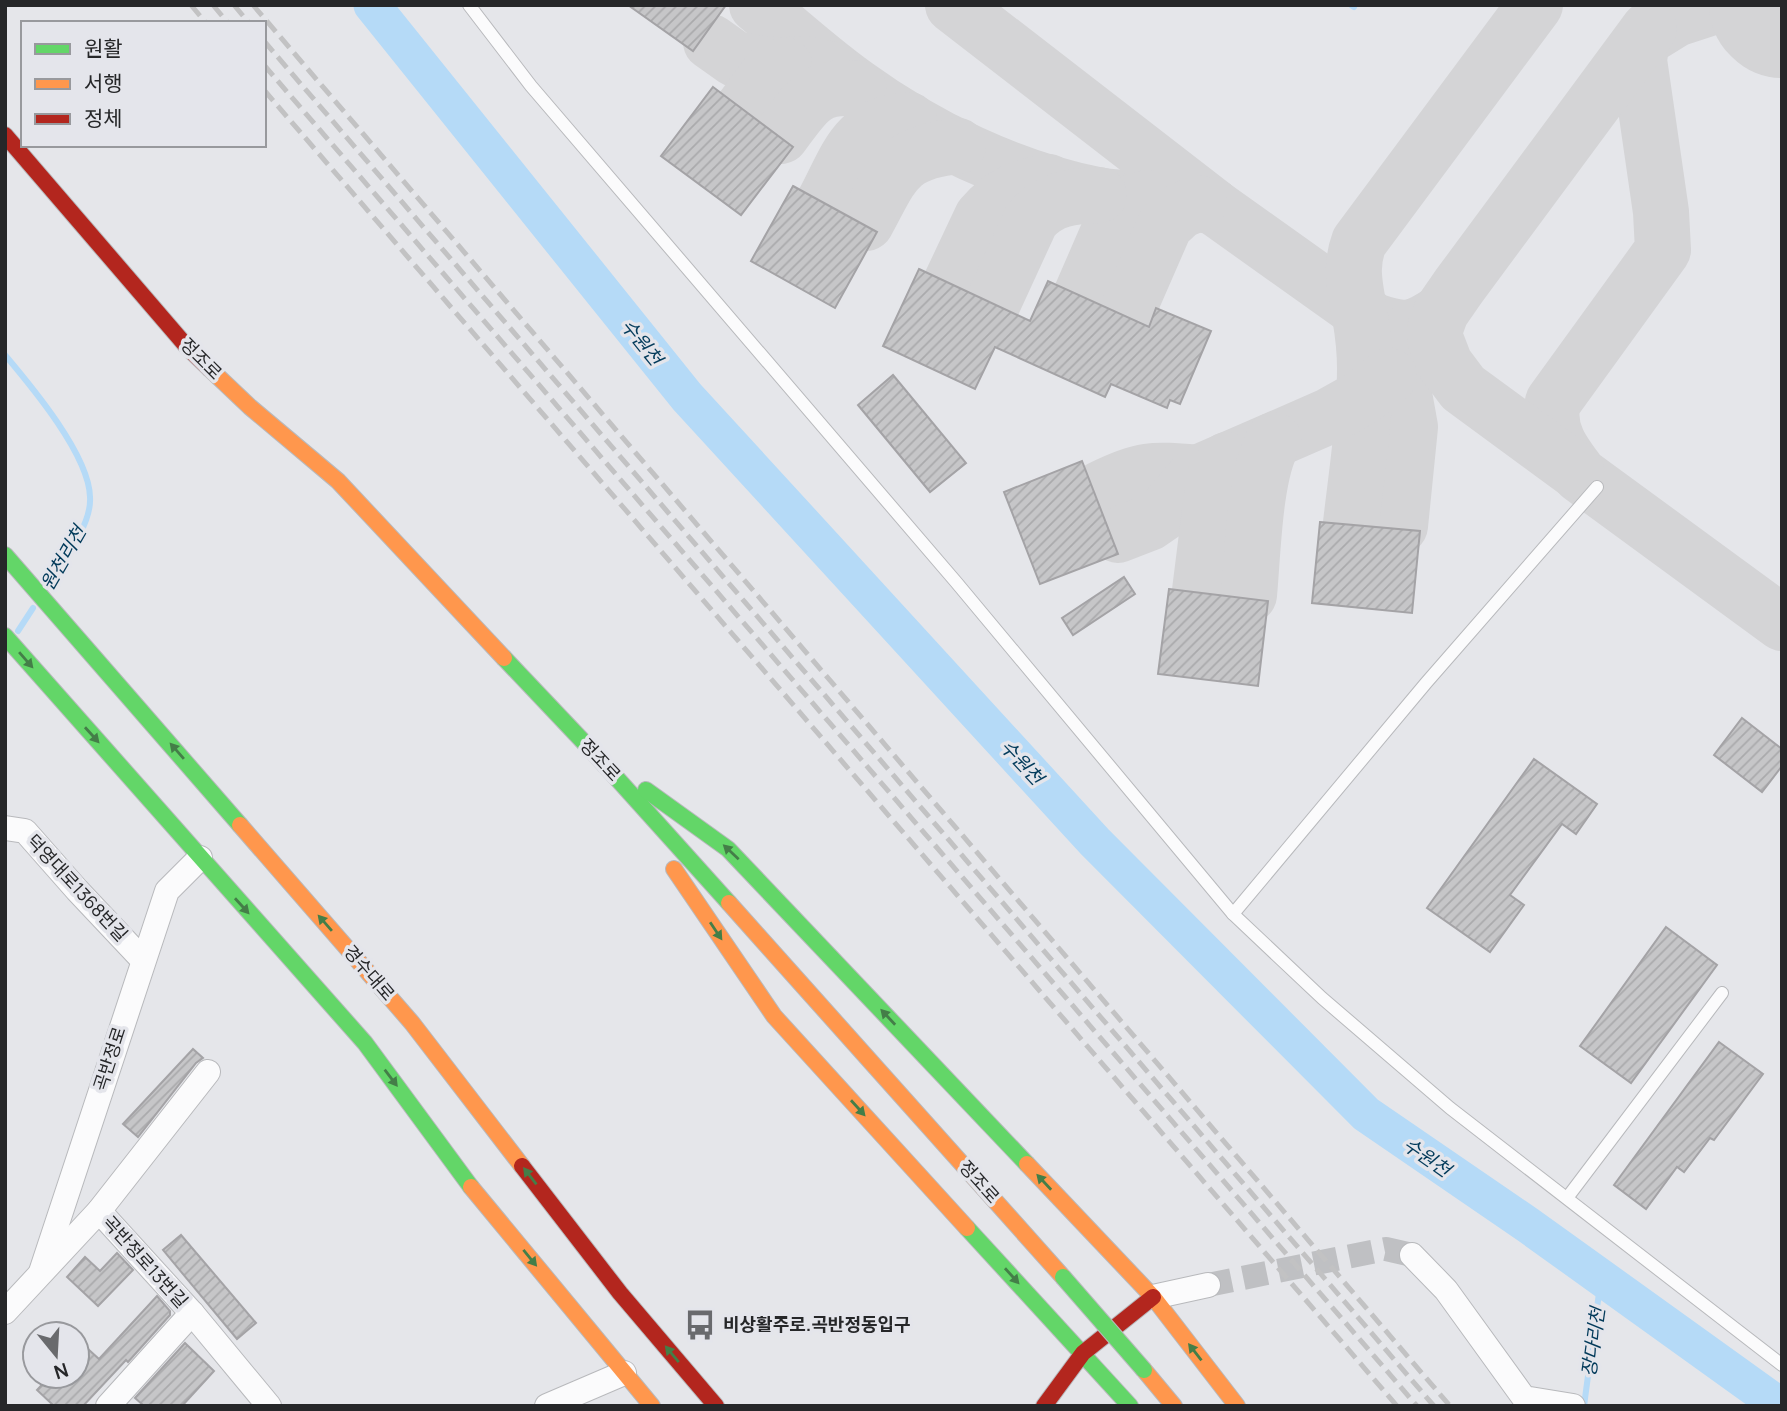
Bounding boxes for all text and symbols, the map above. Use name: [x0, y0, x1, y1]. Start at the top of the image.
legend: [21, 21, 266, 147]
text: 원활: [84, 34, 123, 62]
text: 서행: [84, 69, 123, 97]
text: 정체: [84, 104, 123, 132]
water label: 수원천: [615, 313, 670, 372]
street label: 정조로: [176, 332, 228, 384]
water label: 원천리천: [34, 520, 92, 595]
one-way arrow: [18, 651, 34, 669]
one-way arrow: [84, 726, 100, 744]
street label: 정조로: [575, 733, 626, 786]
water label: 수원천: [995, 734, 1050, 791]
one-way arrow: [170, 742, 185, 759]
street label: 덕영대로1368번길: [22, 829, 134, 946]
one-way arrow: [723, 845, 740, 861]
one-way arrow: [234, 897, 250, 915]
one-way arrow: [318, 914, 333, 931]
one-way arrow: [709, 922, 723, 940]
street label: 경수대로: [339, 939, 401, 1005]
one-way arrow: [880, 1009, 896, 1026]
street label: 곡반정로: [87, 1023, 131, 1094]
one-way arrow: [383, 1069, 397, 1087]
one-way arrow: [850, 1099, 866, 1116]
water label: 수원천: [1398, 1131, 1457, 1184]
street label: 정조로: [954, 1155, 1005, 1208]
one-way arrow: [523, 1167, 537, 1185]
one-way arrow: [1036, 1173, 1052, 1191]
street label: 곡반정로13번길: [98, 1210, 194, 1313]
one-way arrow: [522, 1249, 537, 1267]
one-way arrow: [1004, 1267, 1020, 1285]
water label: 장다리천: [1575, 1304, 1611, 1378]
bus stop icon: 비상활주로.곡반정동입구: [683, 1308, 717, 1342]
place label: 비상활주로.곡반정동입구: [723, 1312, 911, 1336]
north arrow: [21, 1320, 91, 1390]
one-way arrow: [1188, 1343, 1203, 1361]
one-way arrow: [665, 1345, 680, 1362]
text: N: [51, 1357, 72, 1386]

